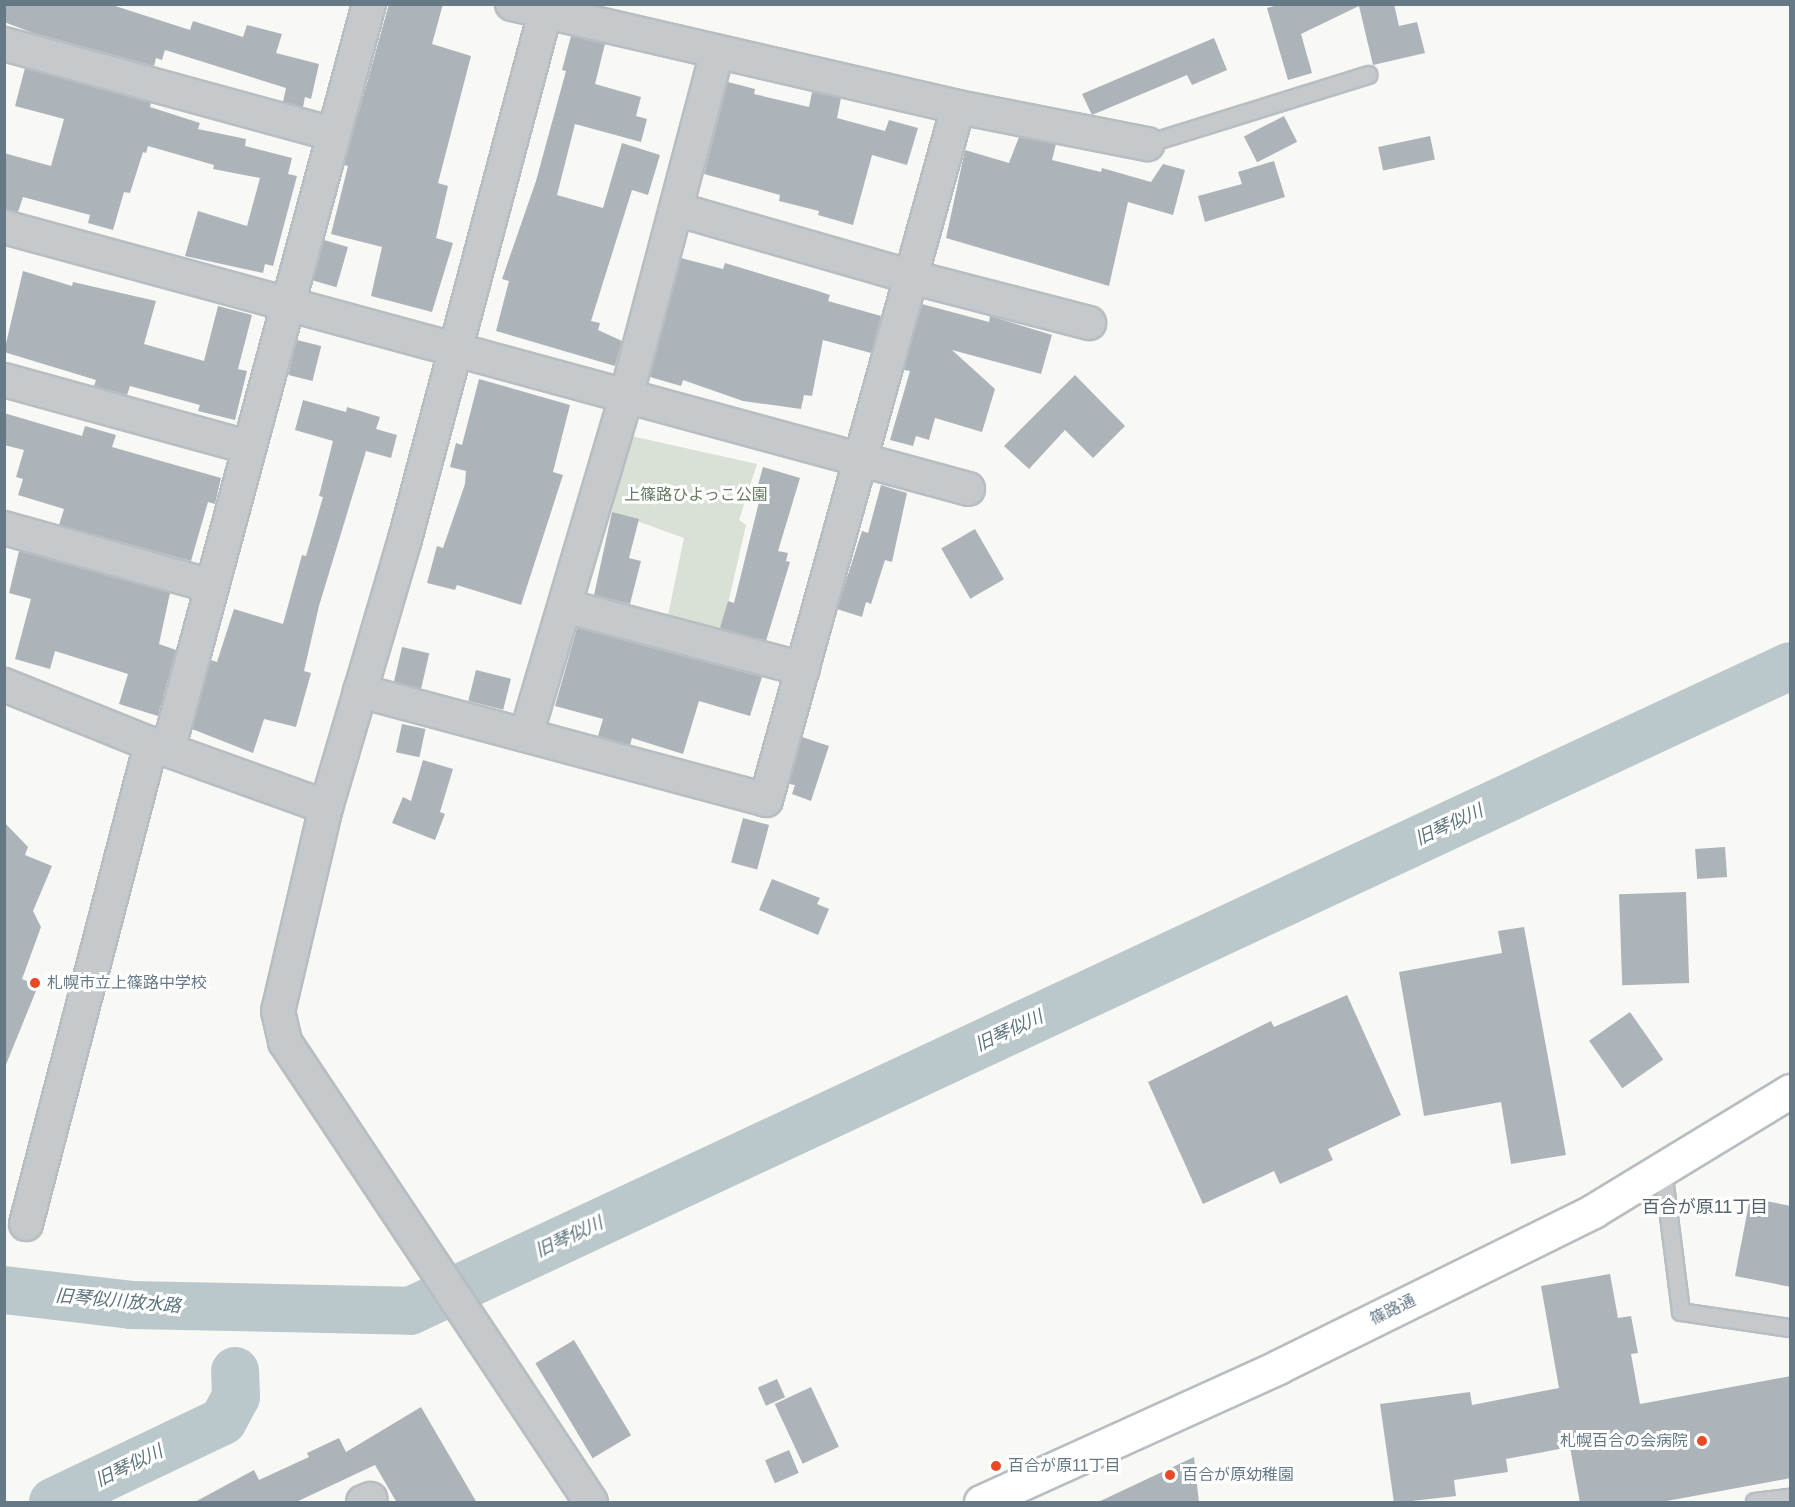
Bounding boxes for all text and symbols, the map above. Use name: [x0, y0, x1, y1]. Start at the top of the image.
park label: 上篠路ひよっこ公園: [624, 485, 768, 505]
water label: 旧琴似川: [1412, 800, 1486, 850]
place label: 札幌市立上篠路中学校: [47, 973, 207, 993]
marker: 札幌市立上篠路中学校: [28, 976, 42, 990]
water label: 旧琴似川: [972, 1006, 1046, 1056]
district label: 百合が原11丁目: [1642, 1196, 1768, 1218]
water label: 旧琴似川: [532, 1212, 606, 1262]
water label: 旧琴似川放水路: [54, 1285, 182, 1317]
street label: 篠路通: [1367, 1291, 1419, 1329]
place label: 札幌百合の会病院: [1560, 1431, 1688, 1451]
marker: 札幌百合の会病院: [1693, 1432, 1711, 1450]
water label: 旧琴似川: [92, 1441, 166, 1491]
place label: 百合が原11丁目: [1008, 1456, 1121, 1476]
marker: 百合が原11丁目: [989, 1459, 1003, 1473]
place label: 百合が原幼稚園: [1182, 1465, 1294, 1485]
marker: 百合が原幼稚園: [1163, 1468, 1177, 1482]

